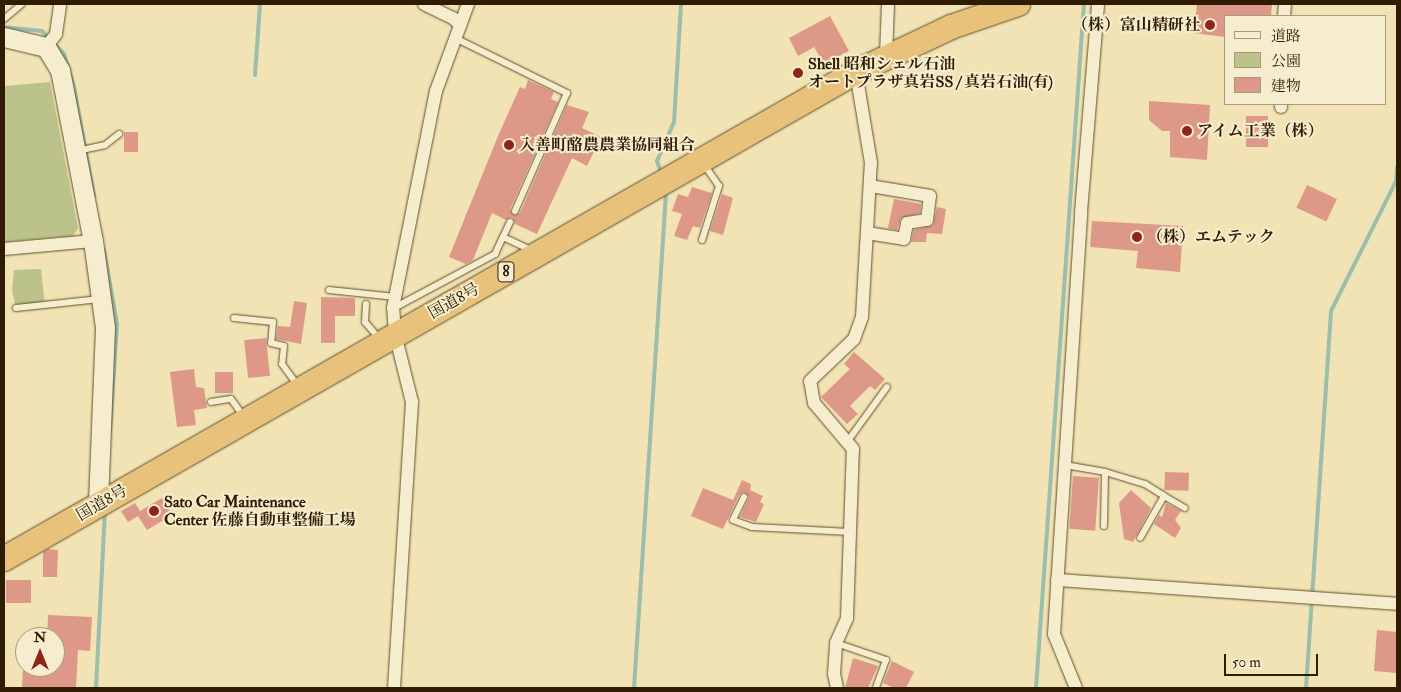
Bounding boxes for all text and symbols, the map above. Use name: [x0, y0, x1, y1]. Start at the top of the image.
place label: （株）富山精研社: [1072, 15, 1200, 35]
legend: [1224, 15, 1386, 105]
marker: （株）富山精研社: [1204, 19, 1216, 31]
text: 道路: [1271, 27, 1301, 46]
text: 公園: [1271, 52, 1301, 71]
place label: Shell 昭和シェル石油 オートプラザ真岩SS / 真岩石油(有): [808, 54, 1053, 92]
marker: Shell 昭和シェル石油 オートプラザ真岩SS / 真岩石油(有): [792, 67, 804, 79]
text: 建物: [1271, 77, 1301, 96]
place label: アイム工業（株）: [1197, 121, 1325, 141]
marker: アイム工業（株）: [1181, 125, 1193, 137]
place label: 入善町酪農農業協同組合: [519, 135, 695, 155]
marker: 入善町酪農農業協同組合: [503, 139, 515, 151]
place label: （株）エムテック: [1147, 227, 1275, 247]
marker: （株）エムテック: [1131, 231, 1143, 243]
road number: 8: [497, 260, 515, 284]
street label: 国道8号: [425, 279, 483, 323]
street label: 国道8号: [73, 481, 131, 525]
place label: Sato Car Maintenance Center 佐藤自動車整備工場: [164, 492, 356, 530]
marker: Sato Car Maintenance Center 佐藤自動車整備工場: [148, 505, 160, 517]
north arrow: [15, 627, 65, 677]
text: N: [34, 629, 46, 646]
scale bar: [1226, 644, 1320, 676]
text: 50 m: [1232, 653, 1261, 672]

